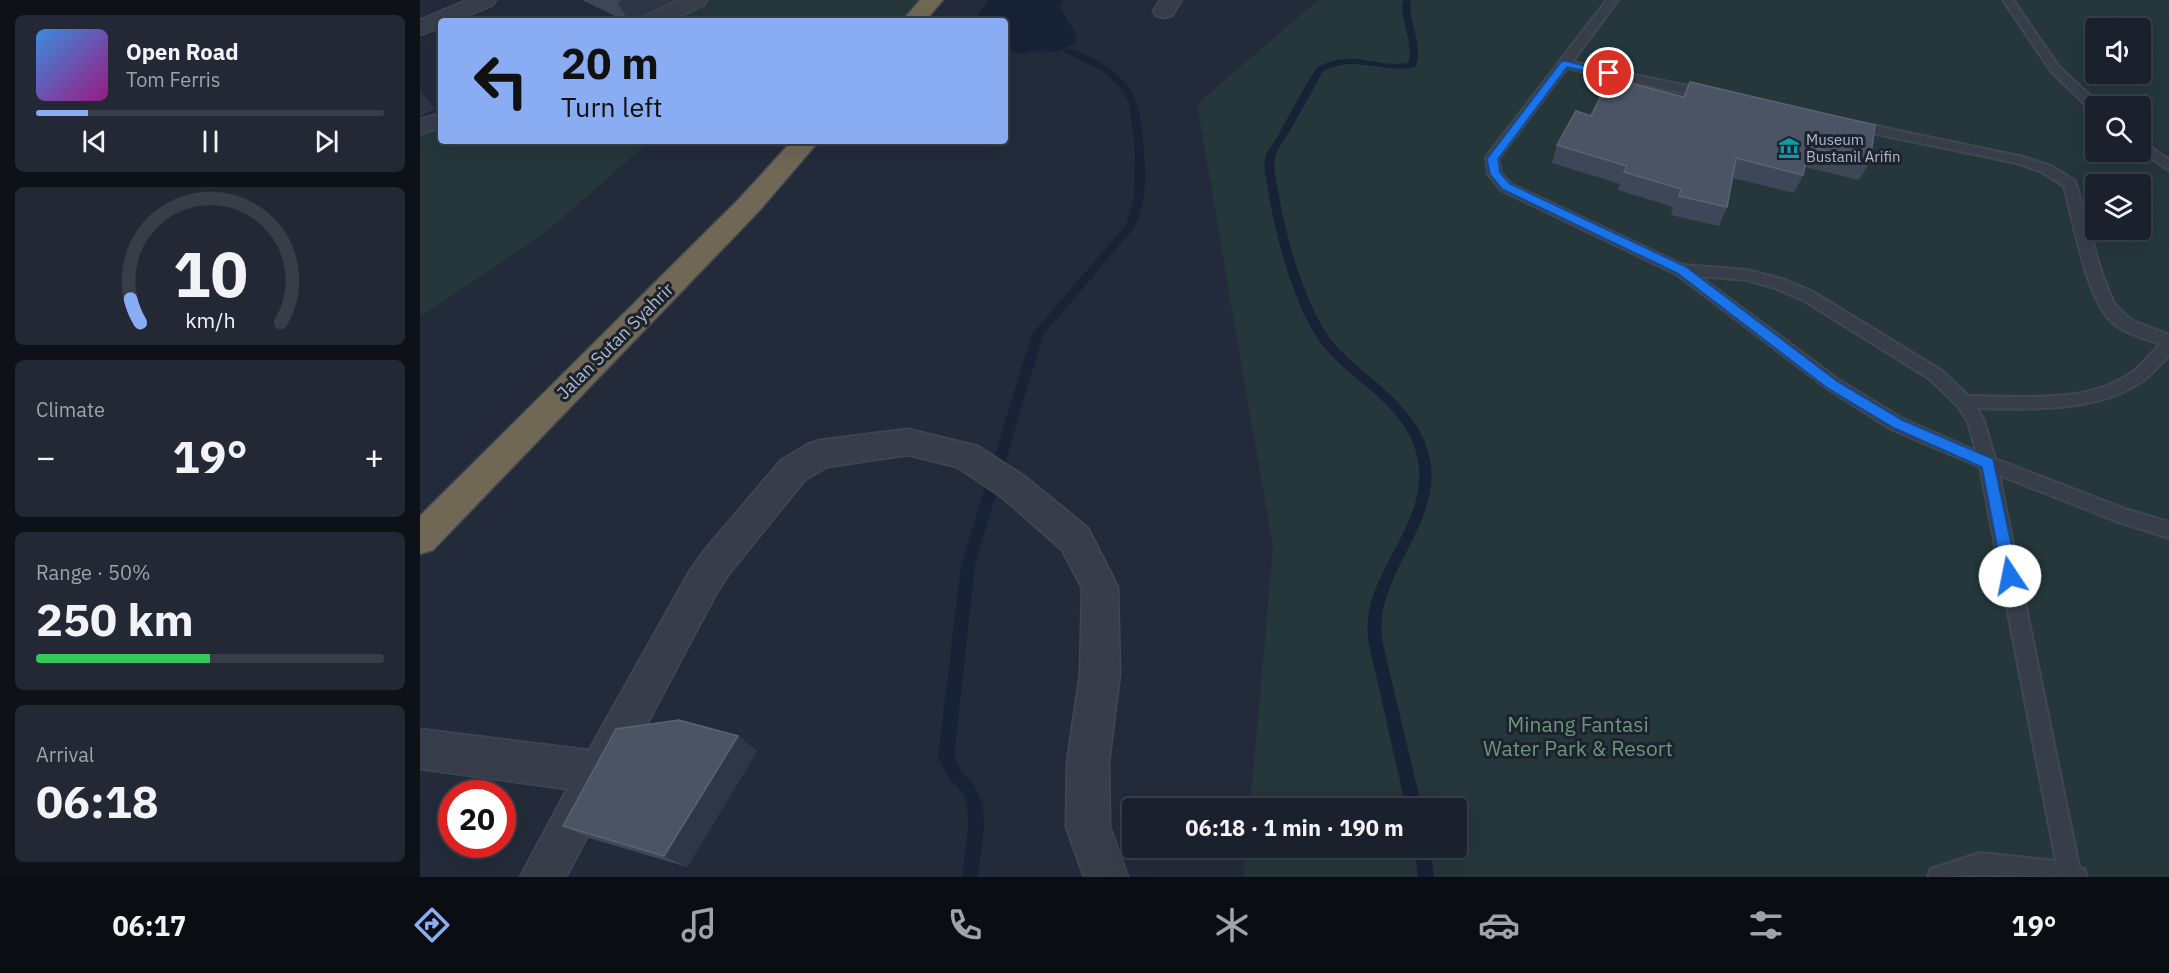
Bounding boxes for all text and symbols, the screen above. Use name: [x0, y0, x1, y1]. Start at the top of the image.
map controls: [2085, 18, 2151, 240]
button: sound: [2085, 18, 2151, 84]
text: 20 m: [561, 36, 659, 91]
text: Open Road: [126, 37, 239, 66]
icon: left: [462, 42, 540, 120]
pin: [1583, 47, 1634, 98]
icon: arrive: [1592, 56, 1625, 89]
text: Tom Ferris: [126, 66, 221, 93]
text: Turn left: [561, 89, 662, 124]
button: search: [2085, 96, 2151, 162]
icon: previous: [78, 125, 111, 158]
icon: pause: [194, 125, 227, 158]
icon: next: [310, 125, 343, 158]
place label: Museum Bustanil Arifin: [1806, 130, 1901, 166]
museum icon: Museum Bustanil Arifin: [1777, 136, 1801, 160]
button: layers: [2085, 174, 2151, 240]
text: 10: [173, 233, 247, 314]
street label: Jalan Sutan Syahrir: [552, 278, 678, 404]
text: km/h: [185, 307, 235, 335]
text: Climate: [36, 396, 105, 423]
text: 19°: [172, 427, 248, 485]
text: −: [36, 435, 56, 478]
text: +: [364, 435, 384, 478]
position arrow: [1978, 544, 2042, 608]
text: Range · 50%: [36, 559, 151, 586]
text: 250 km: [36, 590, 194, 648]
park label: Minang Fantasi Water Park & Resort: [1483, 710, 1673, 762]
text: Arrival: [36, 741, 94, 768]
text: 06:18: [36, 772, 159, 830]
speed limit sign: 20: [438, 780, 516, 858]
text: 06:18 · 1 min · 190 m: [1185, 813, 1404, 842]
icon: directions: [411, 904, 453, 946]
icon: music: [678, 904, 720, 946]
icon: phone: [944, 904, 986, 946]
icon: climate: [1211, 904, 1253, 946]
icon: car: [1478, 904, 1520, 946]
icon: filters: [1745, 904, 1787, 946]
text: 06:17: [112, 908, 186, 943]
text: 19°: [2011, 908, 2057, 943]

